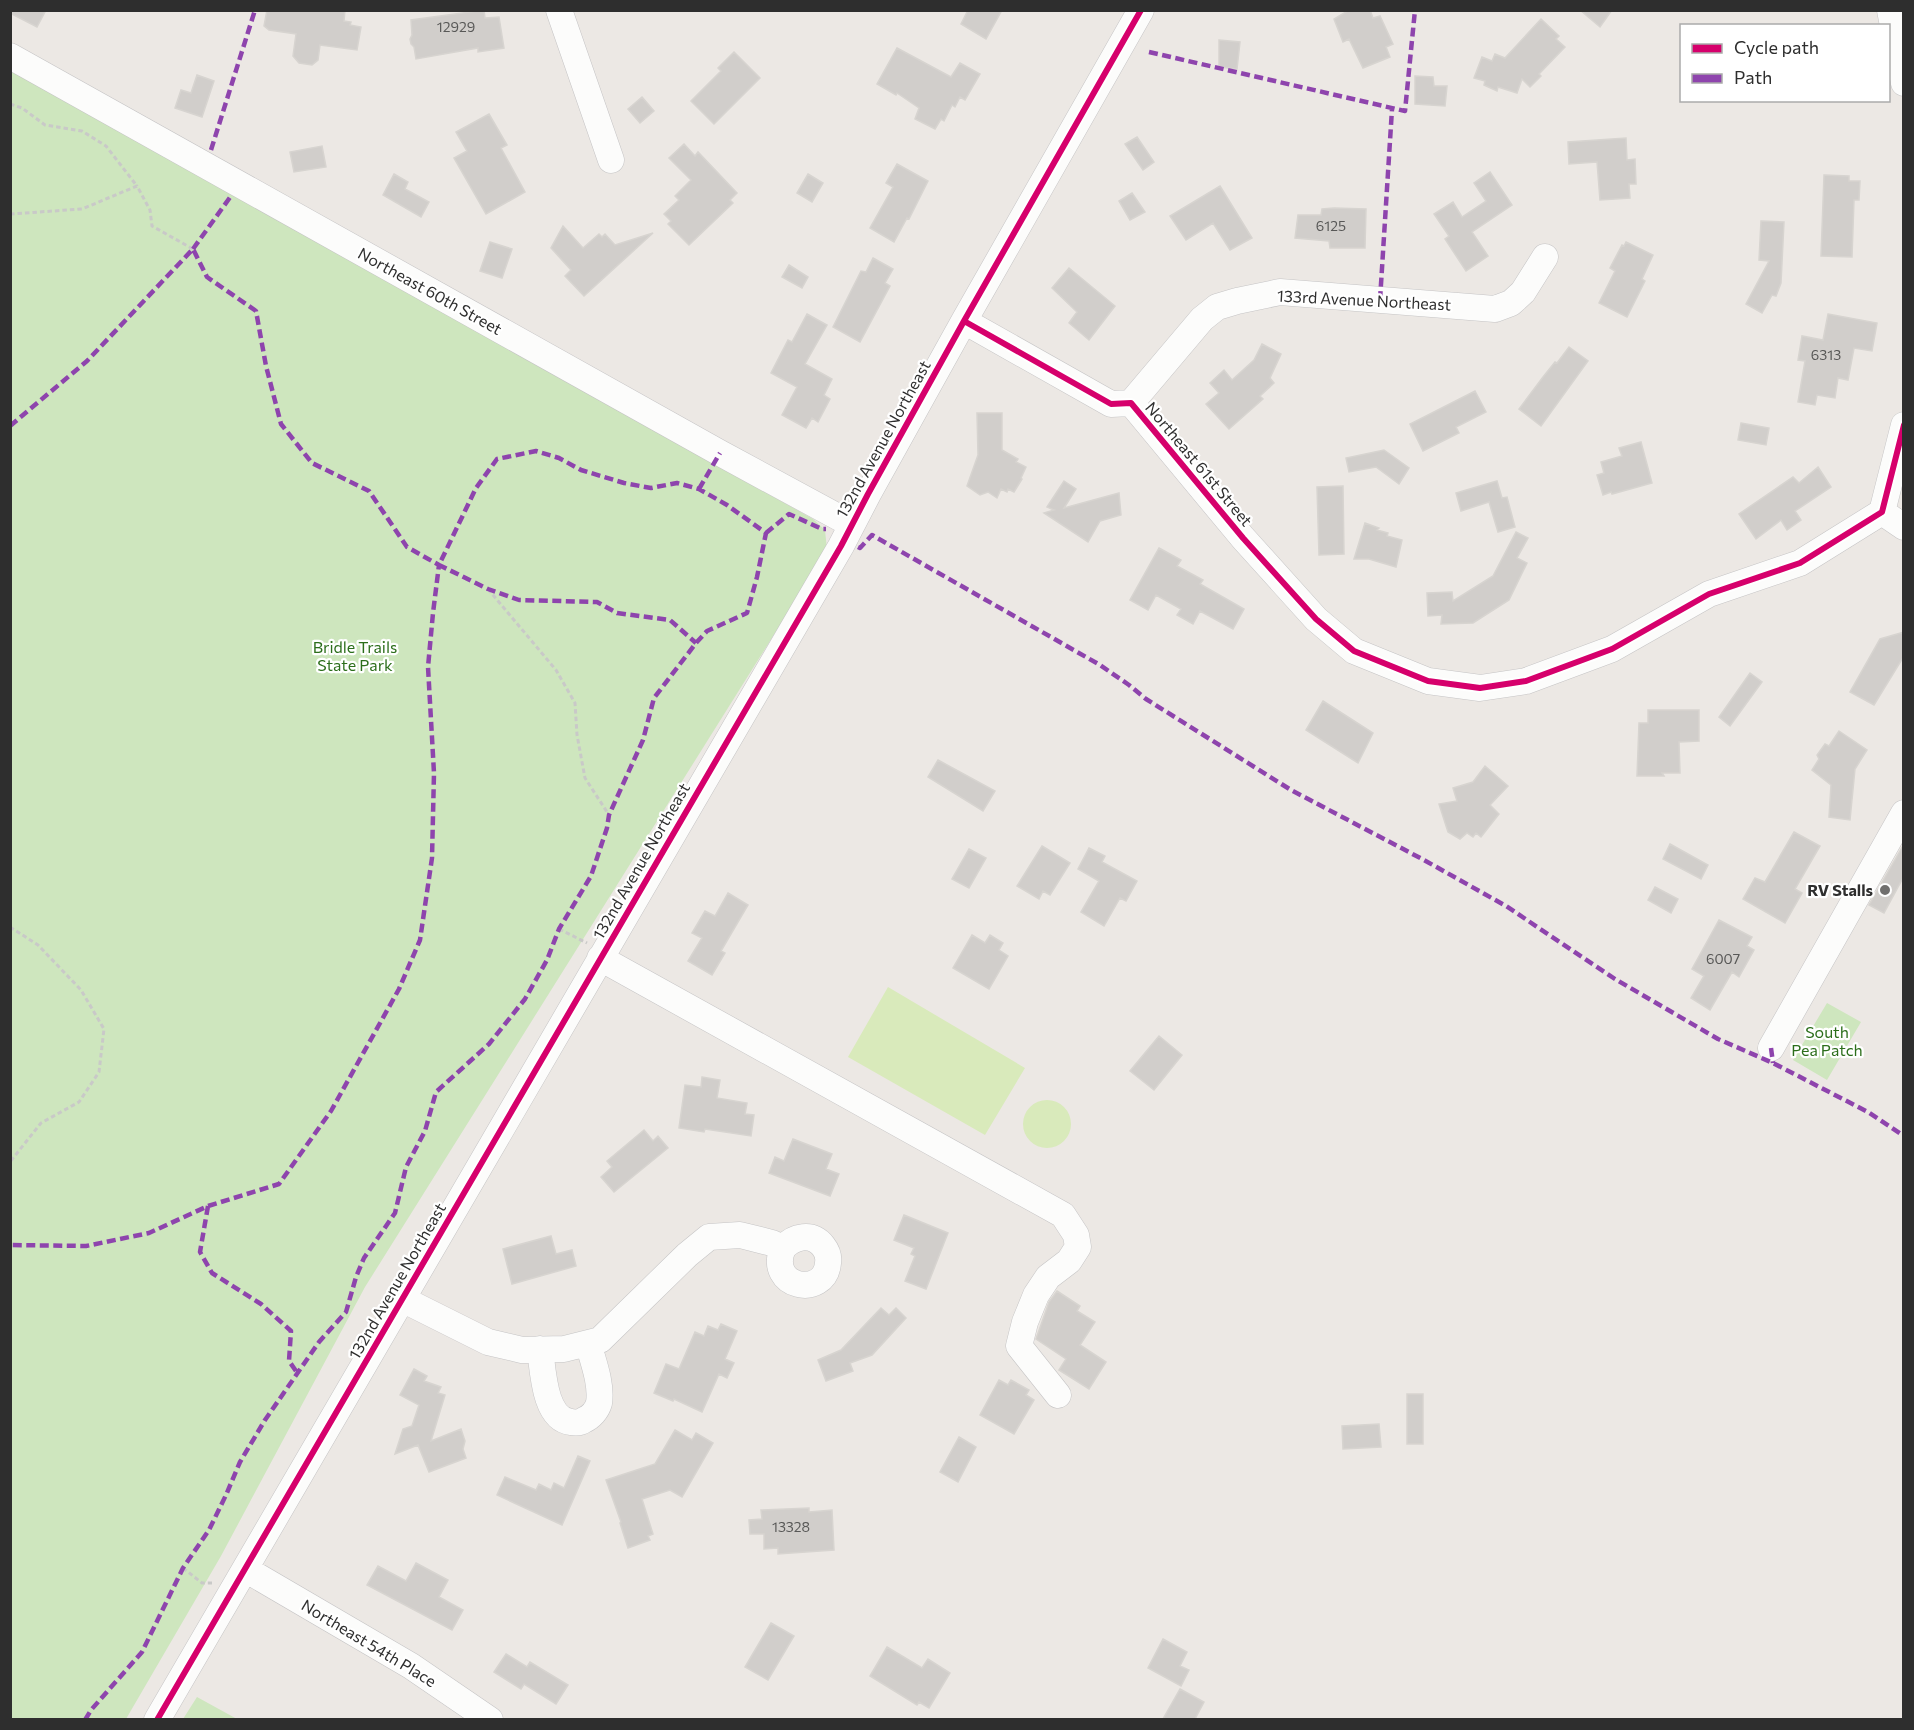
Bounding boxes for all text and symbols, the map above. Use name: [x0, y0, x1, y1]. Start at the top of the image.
house number: 12929: [437, 18, 475, 35]
legend: [1680, 24, 1890, 102]
text: Cycle path: [1734, 36, 1819, 58]
text: Path: [1734, 66, 1772, 88]
house number: 6125: [1316, 217, 1346, 234]
street label: Northeast 60th Street: [355, 243, 506, 338]
street label: 133rd Avenue Northeast: [1277, 285, 1452, 314]
house number: 6313: [1811, 346, 1841, 363]
street label: 132nd Avenue Northeast: [831, 356, 934, 521]
street label: Northeast 61st Street: [1142, 398, 1257, 530]
park label: Bridle Trails State Park: [313, 637, 397, 674]
street label: 132nd Avenue Northeast: [588, 779, 693, 942]
place label: RV Stalls: [1807, 880, 1873, 899]
marker: RV Stalls: [1878, 883, 1892, 897]
house number: 6007: [1706, 950, 1740, 967]
park label: South Pea Patch: [1791, 1022, 1863, 1059]
street label: 132nd Avenue Northeast: [344, 1199, 449, 1362]
house number: 13328: [772, 1518, 810, 1535]
street label: Northeast 54th Place: [298, 1595, 440, 1690]

